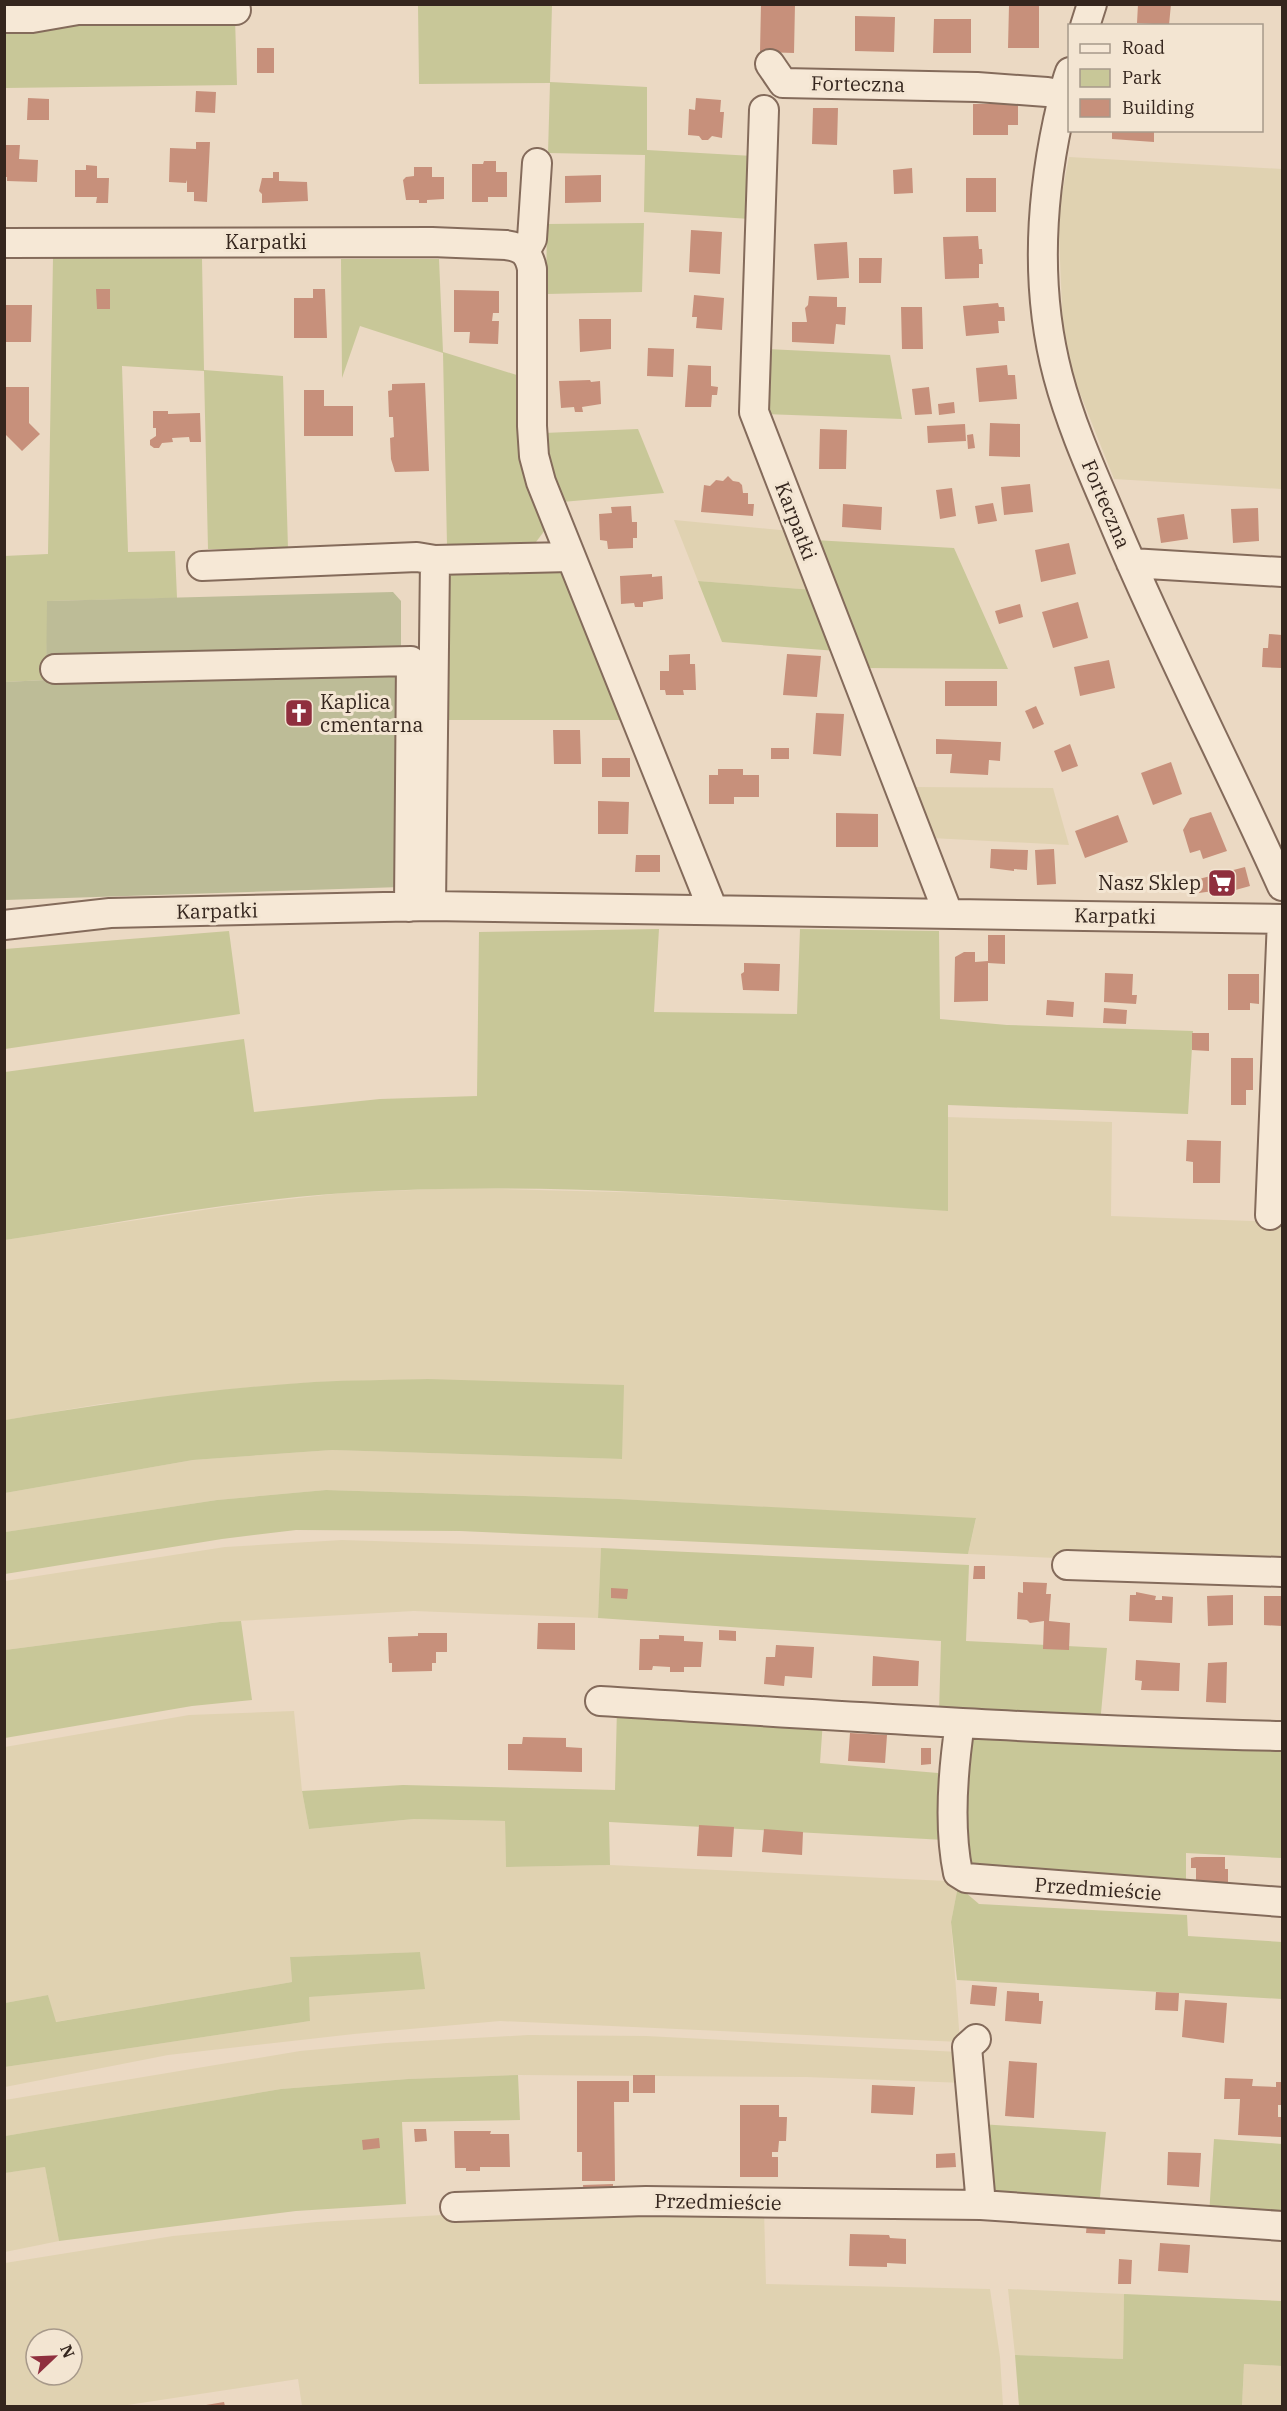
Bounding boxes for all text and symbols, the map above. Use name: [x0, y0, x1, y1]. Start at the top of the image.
legend: [1068, 24, 1263, 132]
text: Road: [1122, 36, 1165, 59]
text: Park: [1122, 66, 1162, 89]
street label: Forteczna: [811, 69, 905, 98]
text: Building: [1122, 96, 1194, 119]
street label: Karpatki: [225, 228, 307, 255]
street label: Forteczna: [1076, 455, 1137, 552]
street label: Karpatki: [769, 478, 824, 564]
place label: Kaplica cmentarna: [320, 688, 423, 738]
church icon: Kaplica cmentarna: [283, 697, 315, 729]
supermarket icon: Nasz Sklep: [1206, 867, 1238, 899]
place label: Nasz Sklep: [1098, 869, 1201, 896]
street label: Karpatki: [176, 896, 258, 925]
street label: Karpatki: [1074, 901, 1156, 930]
street label: Przedmieście: [1034, 1871, 1163, 1906]
street label: Przedmieście: [654, 2187, 782, 2216]
north arrow: [24, 2327, 84, 2387]
text: N: [56, 2341, 79, 2361]

